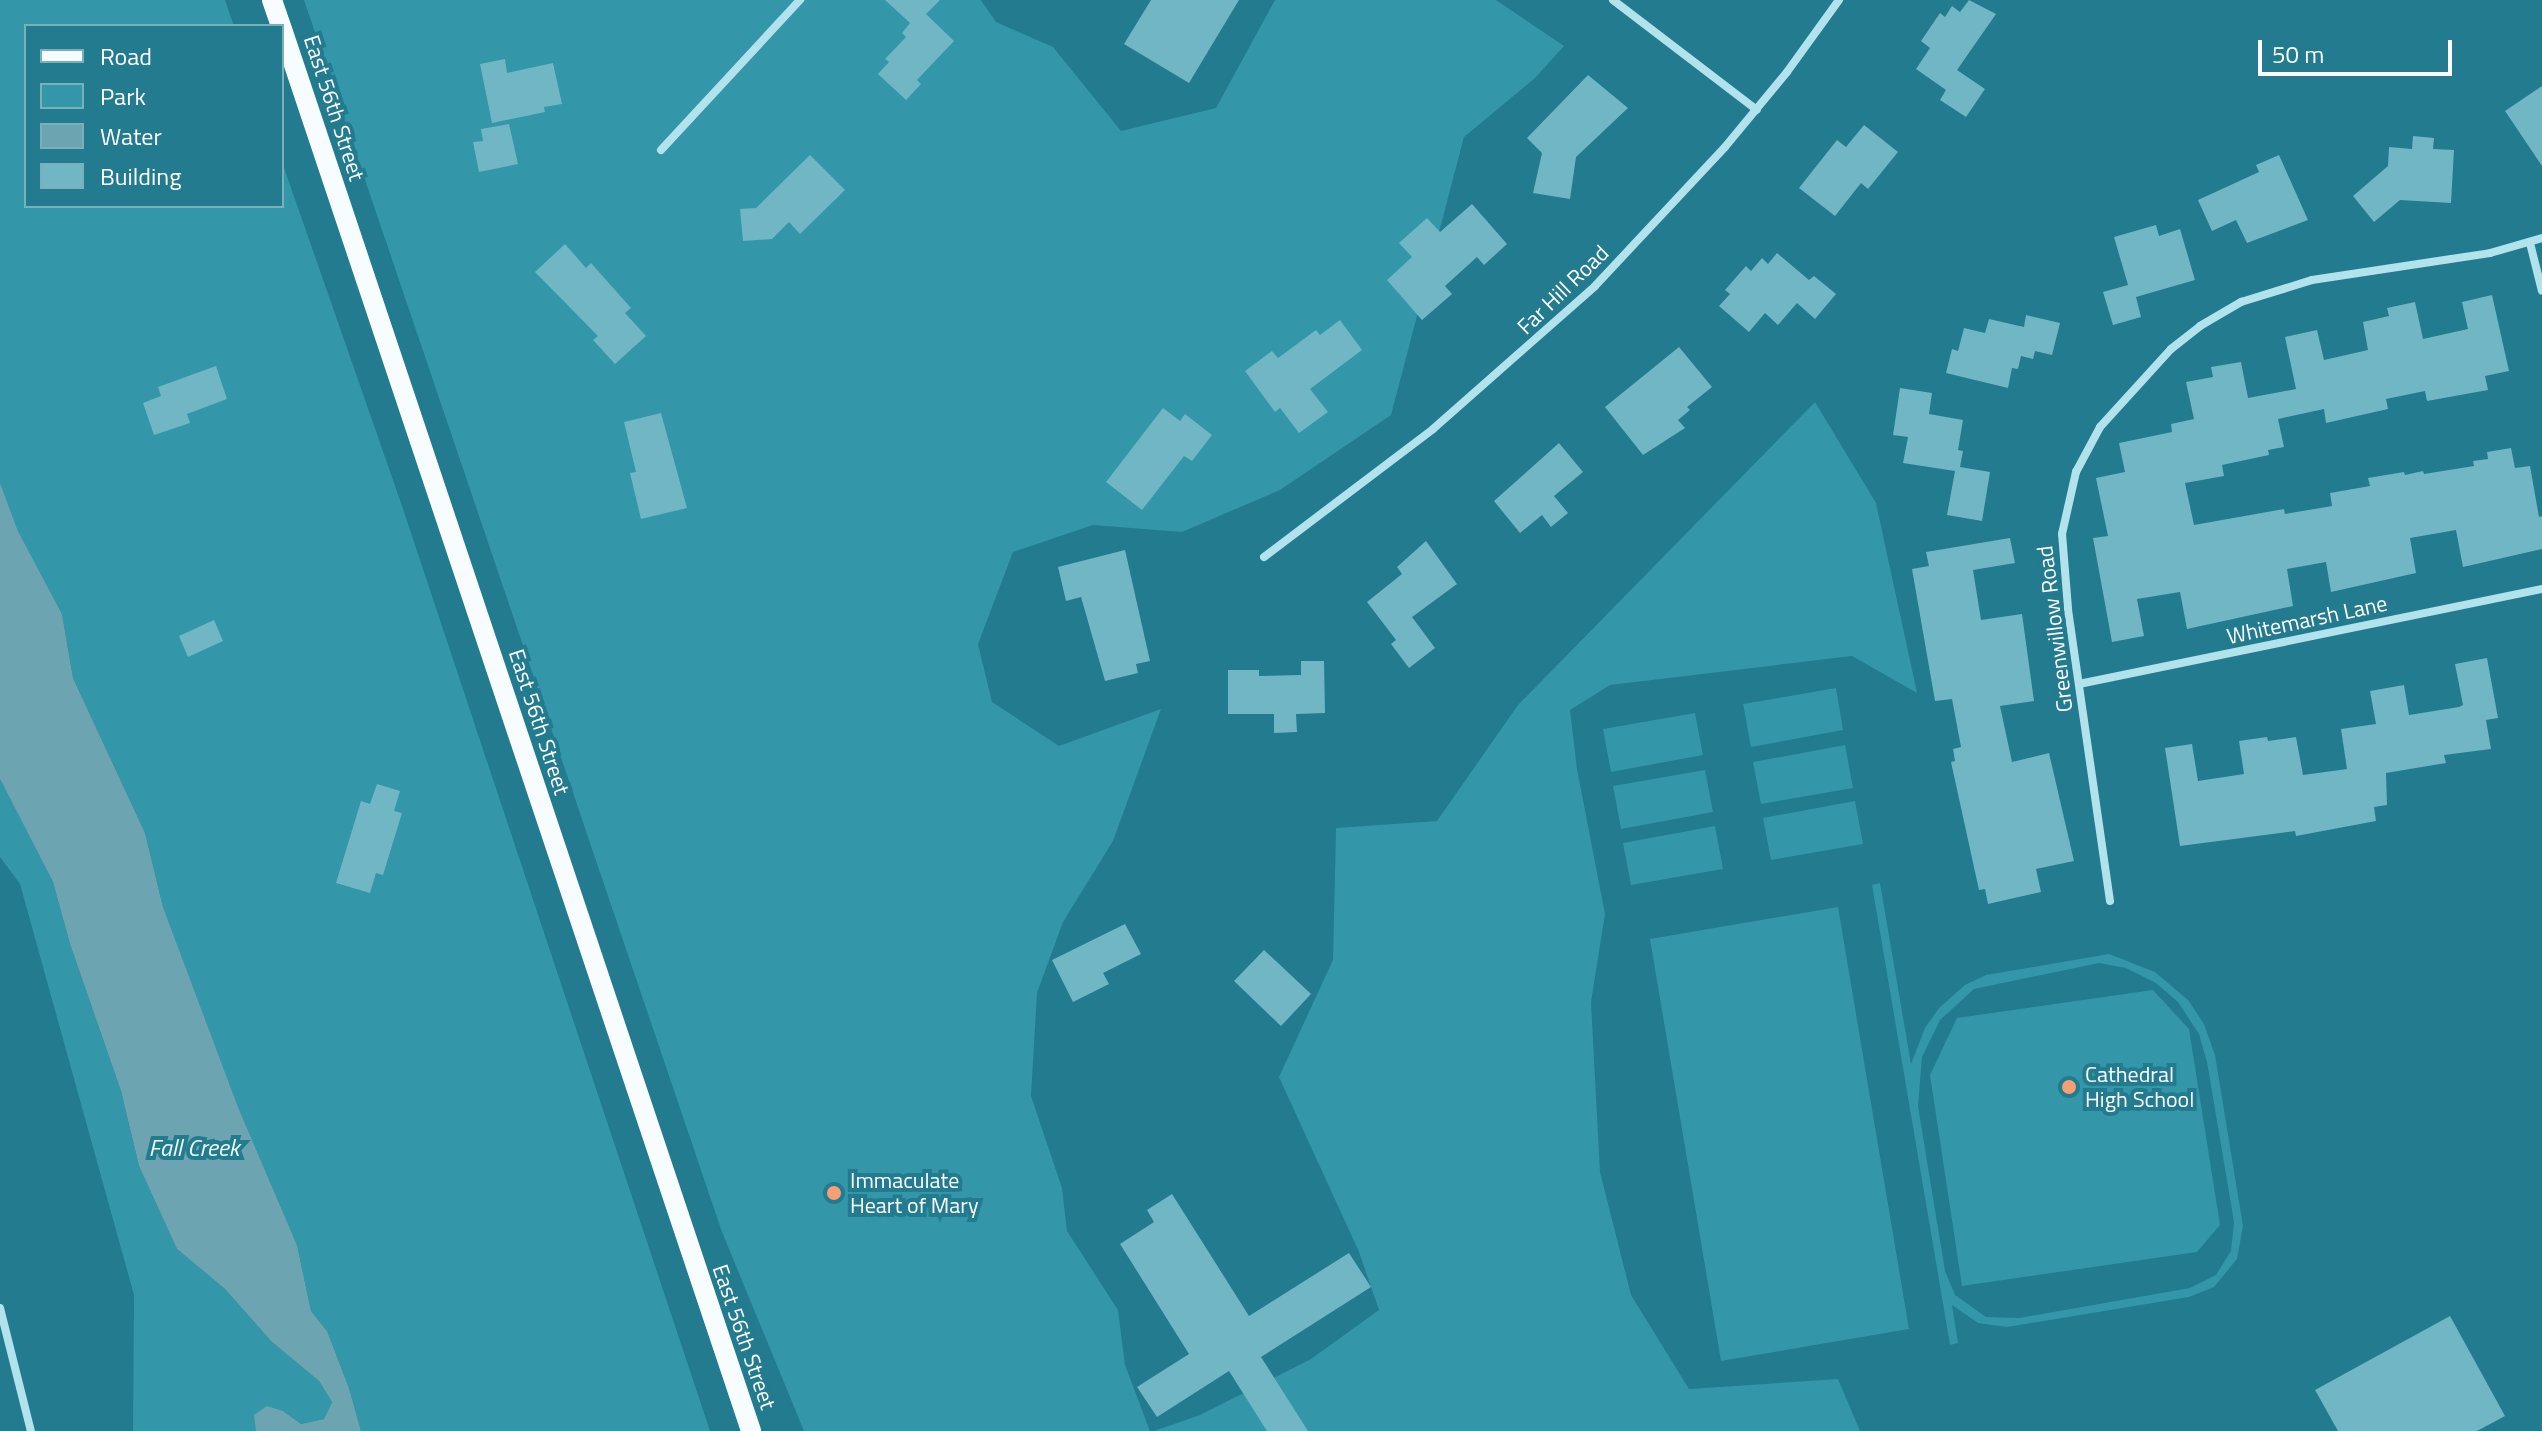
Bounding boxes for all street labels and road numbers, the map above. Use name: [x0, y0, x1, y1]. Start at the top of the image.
street label: East 56th Street: [298, 32, 370, 184]
street label: Far Hill Road: [1512, 240, 1614, 340]
street label: Greenwillow Road: [2032, 544, 2078, 714]
street label: Whitemarsh Lane: [2224, 590, 2390, 650]
street label: East 56th Street: [503, 646, 575, 798]
street label: East 56th Street: [707, 1261, 781, 1413]

